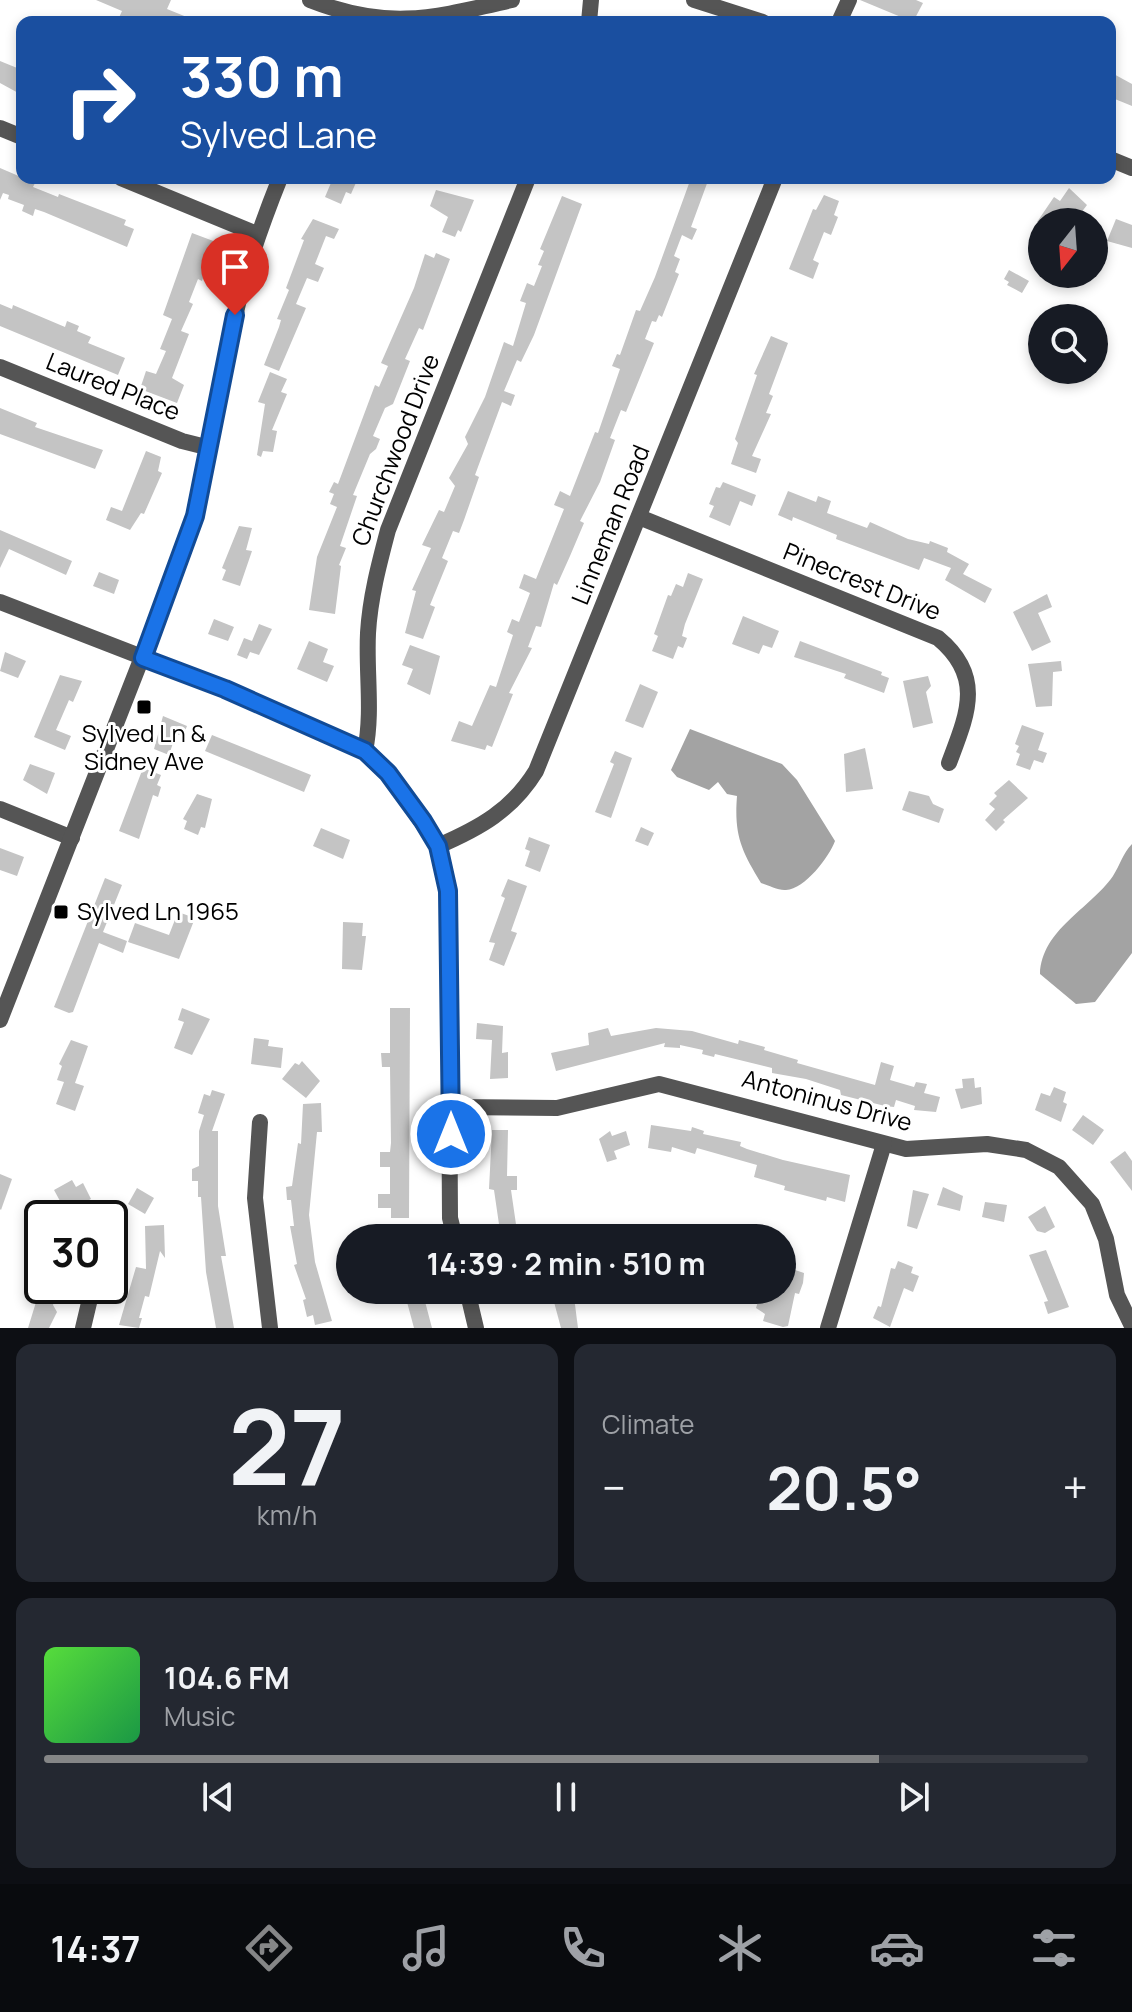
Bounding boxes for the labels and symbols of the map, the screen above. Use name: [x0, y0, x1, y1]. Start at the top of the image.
north arrow: [1028, 208, 1108, 288]
pin: [201, 233, 269, 315]
street label: Laured Place: [42, 344, 185, 427]
street label: Churchwood Drive: [343, 349, 446, 550]
street label: Linneman Road: [563, 440, 657, 609]
street label: Pinecrest Drive: [779, 534, 946, 627]
marker: Sylved Ln & Sidney Ave: [135, 698, 153, 716]
place label: Sylved Ln & Sidney Ave: [82, 716, 207, 777]
place label: Sylved Ln 1965: [77, 894, 239, 927]
marker: Sylved Ln 1965: [52, 903, 70, 921]
street label: Antoninus Drive: [739, 1061, 916, 1138]
position arrow: [409, 1092, 493, 1176]
speed limit sign: 30: [24, 1200, 128, 1304]

